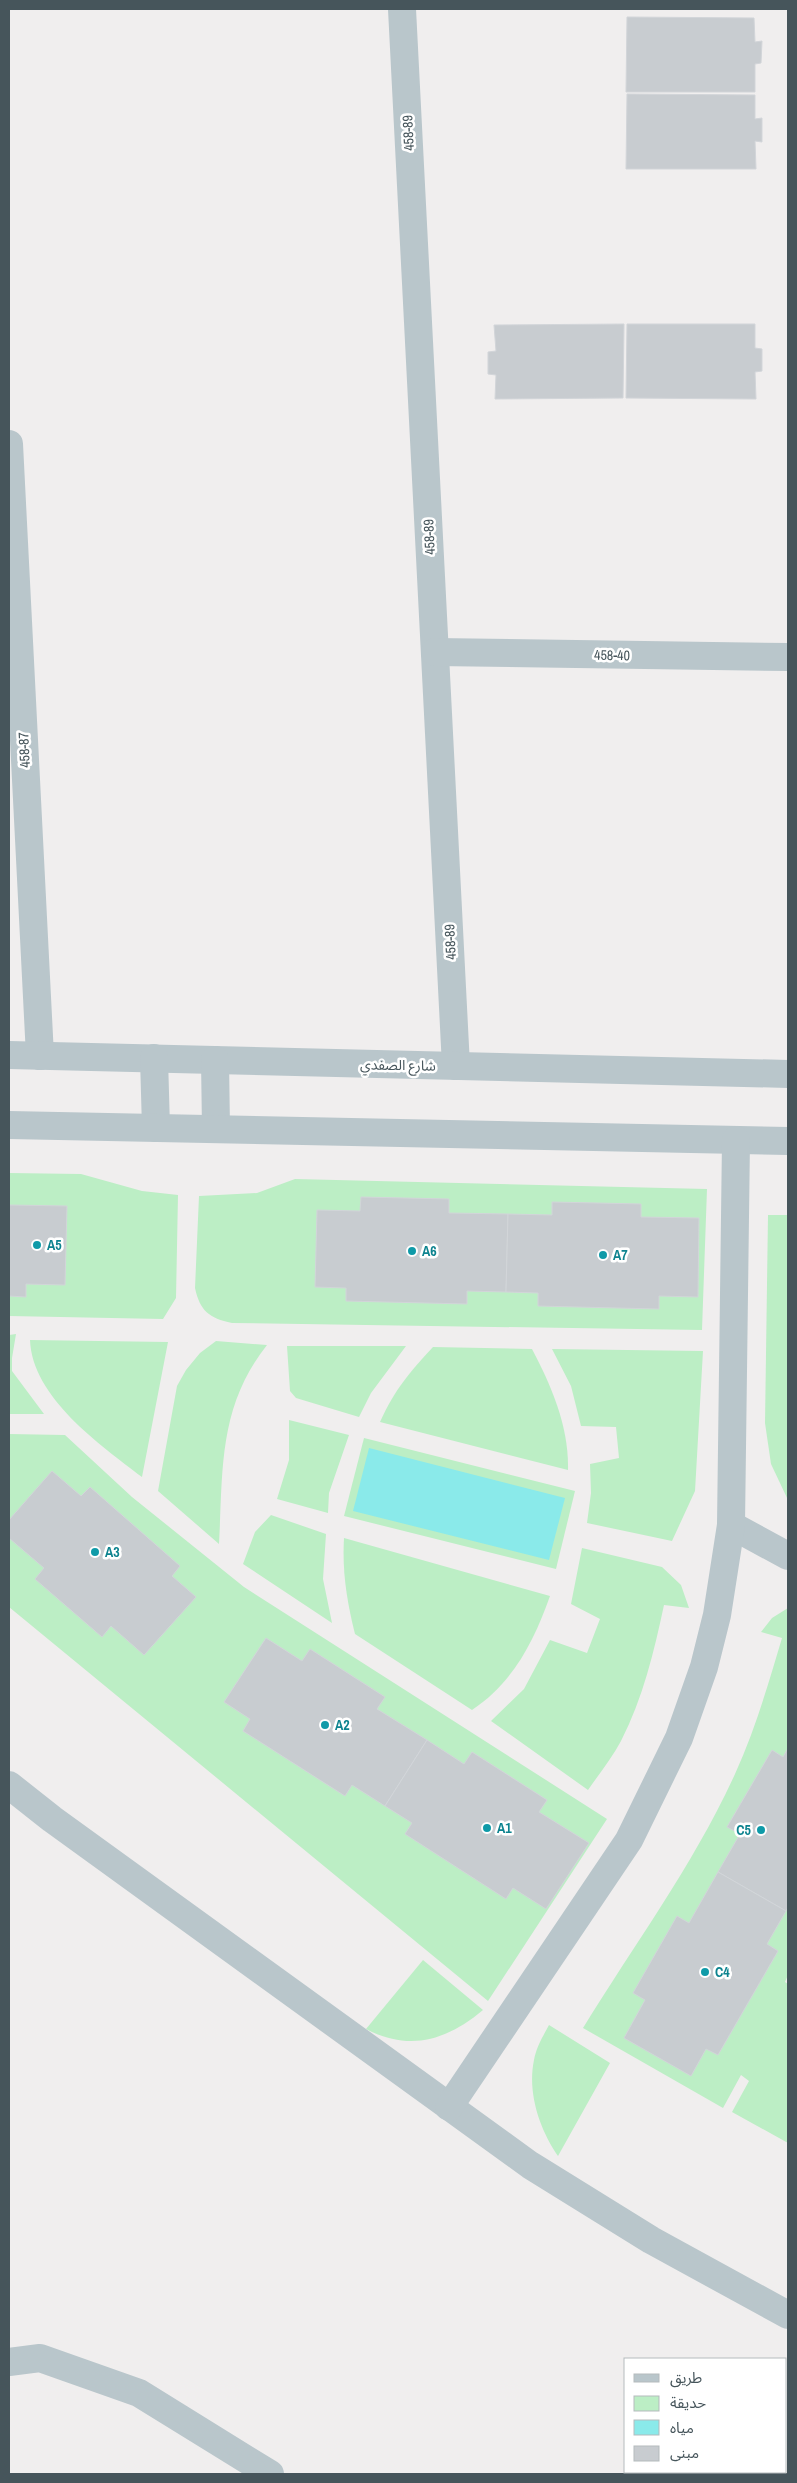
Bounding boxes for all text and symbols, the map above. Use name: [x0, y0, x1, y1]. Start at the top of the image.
street label: 458-89: [398, 115, 418, 151]
street label: 458-89: [419, 519, 439, 555]
street label: 458-40: [594, 646, 630, 664]
street label: 458-87: [14, 732, 34, 768]
street label: 458-89: [440, 924, 460, 960]
street label: شارع الصفدي: [360, 1055, 436, 1077]
place label: A5: [47, 1236, 62, 1254]
marker: A5: [31, 1239, 43, 1251]
place label: A6: [422, 1242, 437, 1260]
marker: A6: [406, 1245, 418, 1257]
place label: A7: [613, 1246, 628, 1264]
marker: A7: [597, 1249, 609, 1261]
place label: A3: [105, 1543, 120, 1561]
marker: A3: [89, 1546, 101, 1558]
place label: A2: [335, 1716, 350, 1734]
marker: A2: [319, 1719, 331, 1731]
place label: A1: [497, 1819, 512, 1837]
place label: C5: [736, 1821, 752, 1839]
marker: A1: [481, 1822, 493, 1834]
marker: C5: [755, 1824, 767, 1836]
place label: C4: [715, 1963, 730, 1981]
marker: C4: [699, 1966, 711, 1978]
legend: [624, 2358, 787, 2473]
text: طريق: [670, 2367, 702, 2388]
text: حديقة: [670, 2392, 706, 2413]
text: مياه: [670, 2417, 694, 2438]
text: مبنى: [670, 2442, 699, 2463]

